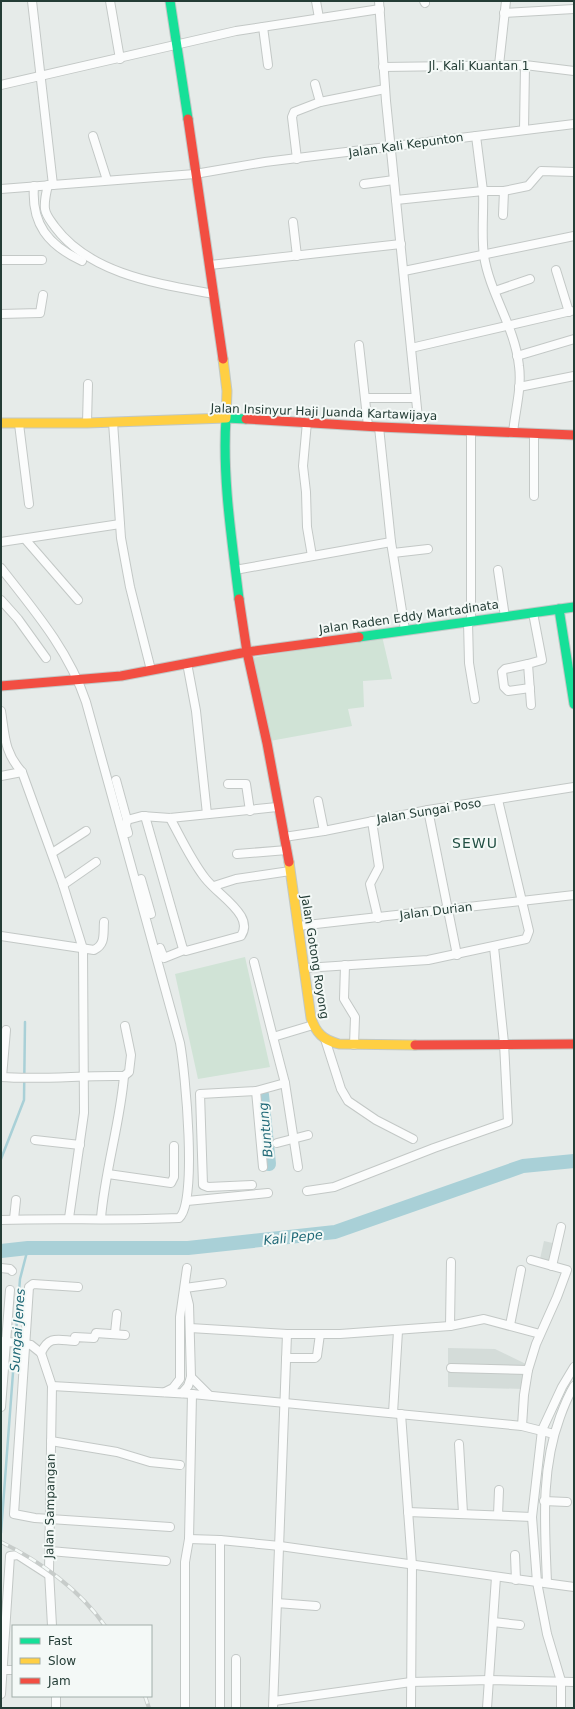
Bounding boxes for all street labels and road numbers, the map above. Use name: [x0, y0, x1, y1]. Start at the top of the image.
street label: Jl. Kali Kuantan 1: [428, 59, 529, 73]
street label: Jalan Kali Kepunton: [347, 130, 464, 160]
street label: Jalan Insinyur Haji Juanda Kartawijaya: [209, 401, 438, 423]
street label: Jalan Raden Eddy Martadinata: [317, 597, 500, 637]
street label: Jalan Sungai Poso: [375, 796, 482, 826]
street label: Jalan Gotong Royong: [298, 893, 332, 1020]
street label: Jalan Durian: [398, 900, 473, 923]
street label: Jalan Sampangan: [42, 1453, 58, 1560]

